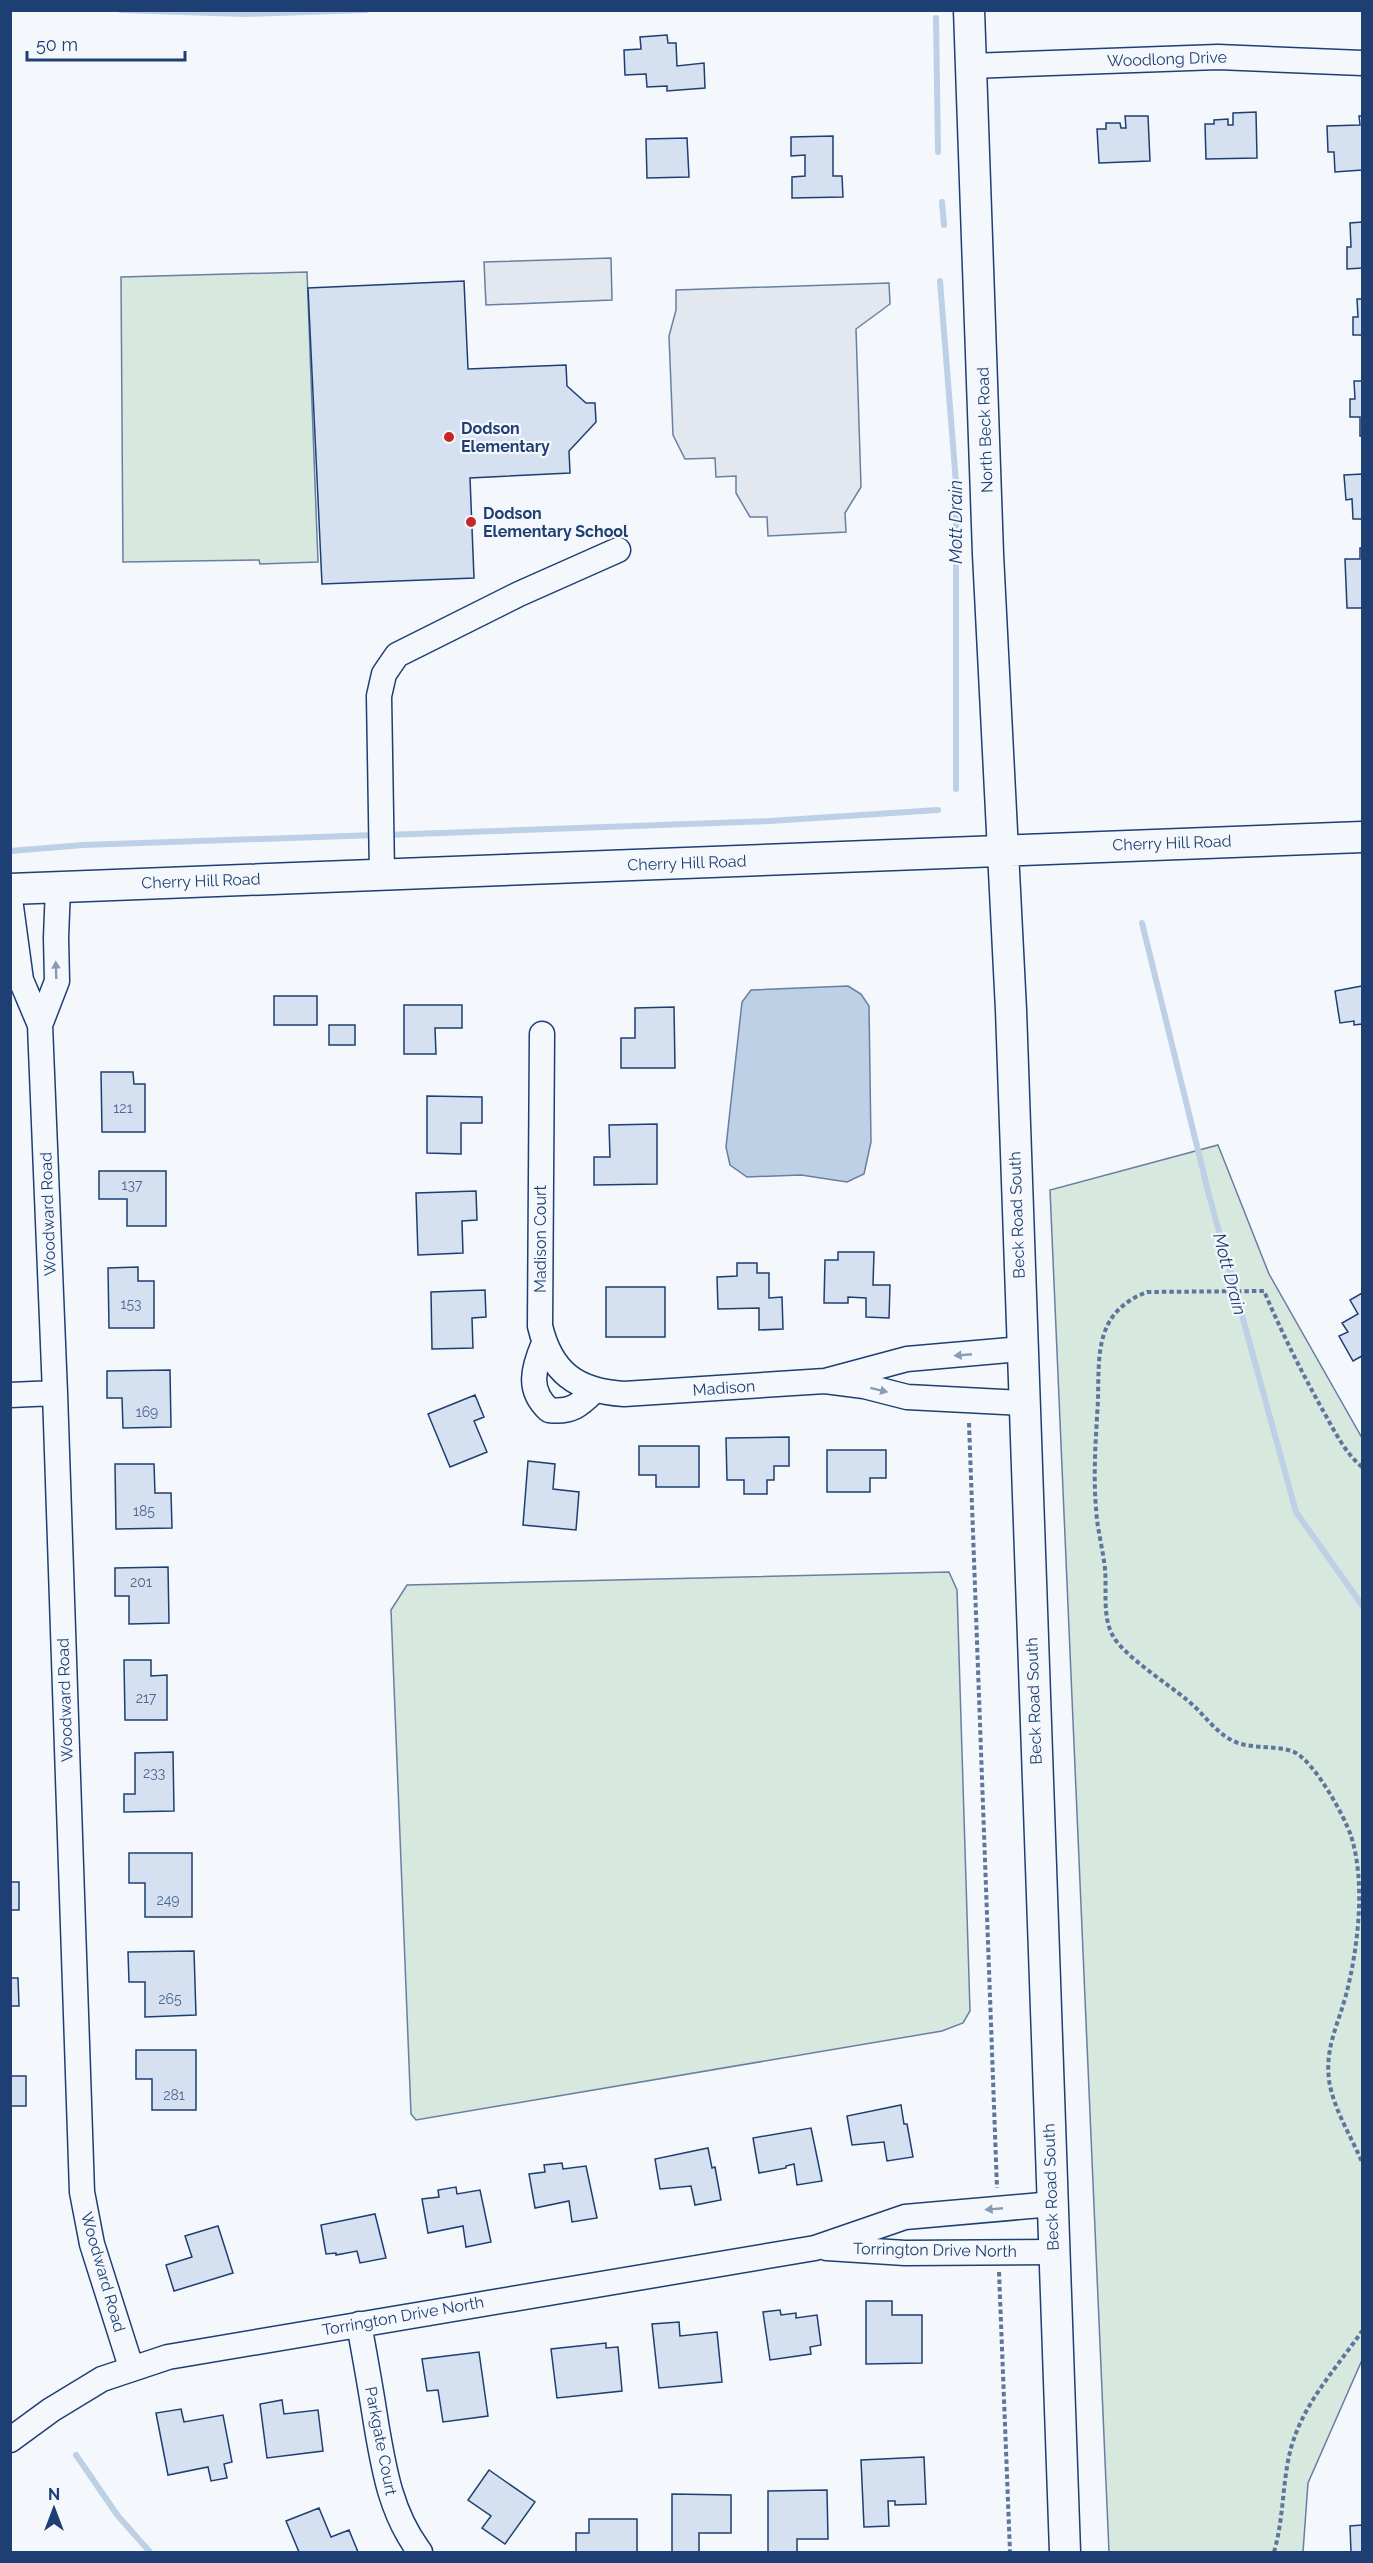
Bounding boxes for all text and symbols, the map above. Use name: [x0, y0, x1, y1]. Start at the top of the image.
scale bar: [27, 24, 184, 62]
text: 50 m: [36, 34, 78, 55]
street label: Woodlong Drive: [1107, 47, 1227, 71]
street label: North Beck Road: [973, 367, 997, 493]
place label: Dodson Elementary: [461, 419, 550, 456]
marker: Dodson Elementary: [442, 430, 456, 444]
water label: Mott Drain: [945, 480, 966, 564]
place label: Dodson Elementary School: [483, 504, 629, 541]
marker: Dodson Elementary School: [464, 515, 478, 529]
street label: Cherry Hill Road: [1112, 831, 1232, 855]
street label: Cherry Hill Road: [627, 851, 747, 875]
street label: Cherry Hill Road: [141, 869, 261, 893]
one-way arrow: [52, 960, 61, 979]
house number: 121: [113, 1100, 133, 1116]
street label: Beck Road South: [1005, 1151, 1029, 1279]
street label: Woodward Road: [36, 1152, 60, 1276]
house number: 137: [122, 1177, 143, 1193]
street label: Madison Court: [531, 1184, 550, 1293]
water label: Mott Drain: [1209, 1231, 1251, 1317]
house number: 153: [120, 1296, 142, 1312]
one-way arrow: [953, 1350, 972, 1360]
street label: Madison: [692, 1376, 756, 1400]
one-way arrow: [870, 1385, 888, 1395]
house number: 169: [136, 1404, 158, 1420]
house number: 185: [133, 1503, 155, 1519]
house number: 201: [130, 1574, 152, 1590]
street label: Beck Road South: [1022, 1637, 1046, 1765]
street label: Woodward Road: [53, 1638, 77, 1762]
house number: 217: [136, 1690, 157, 1706]
house number: 233: [143, 1765, 165, 1781]
house number: 249: [156, 1892, 180, 1908]
house number: 265: [158, 1991, 182, 2007]
house number: 281: [163, 2087, 185, 2103]
street label: Beck Road South: [1039, 2123, 1063, 2251]
one-way arrow: [985, 2204, 1004, 2214]
street label: Woodward Road: [77, 2210, 129, 2334]
street label: Torrington Drive North: [853, 2239, 1017, 2261]
street label: Torrington Drive North: [321, 2292, 485, 2340]
street label: Parkgate Court: [361, 2385, 401, 2498]
north arrow: [24, 2479, 84, 2539]
text: N: [48, 2485, 60, 2504]

